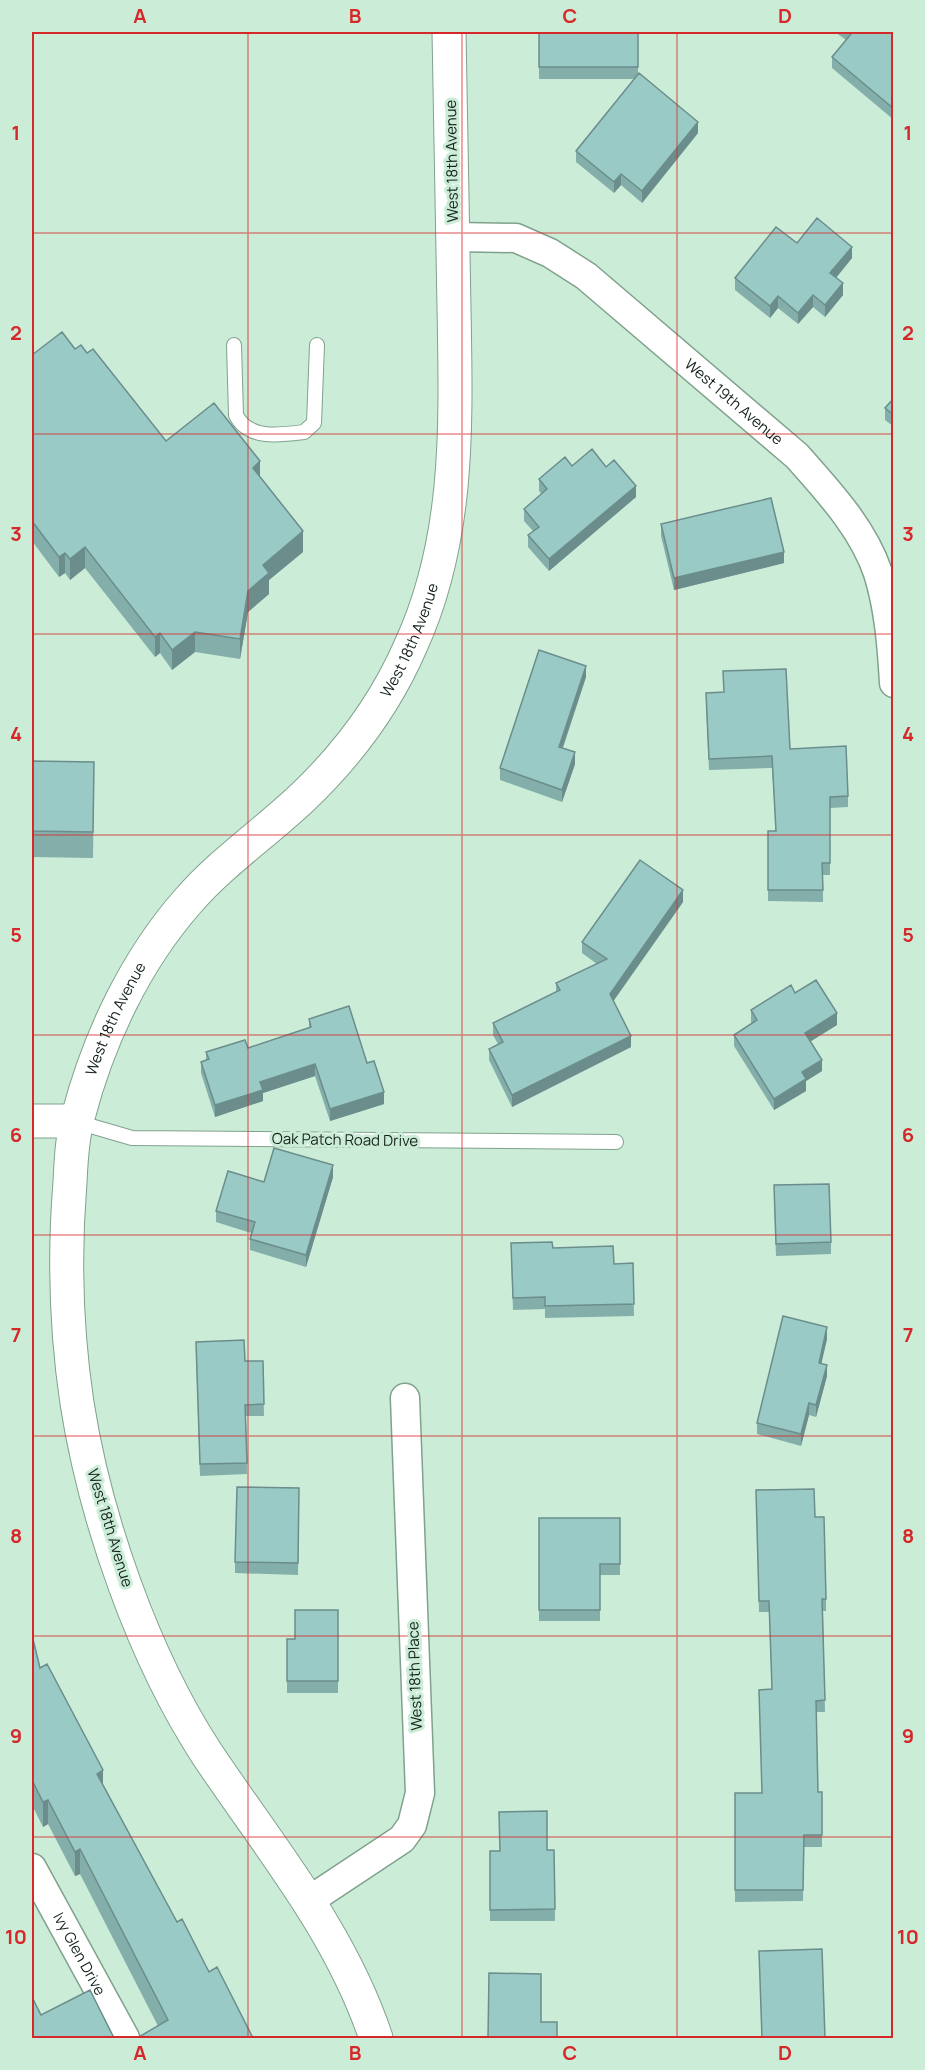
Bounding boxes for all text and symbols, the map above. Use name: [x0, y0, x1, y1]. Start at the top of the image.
text: A: [133, 2, 147, 29]
text: B: [349, 2, 362, 29]
text: C: [563, 2, 577, 29]
text: D: [778, 2, 792, 29]
street label: West 18th Avenue: [440, 99, 463, 222]
text: 1: [12, 119, 20, 146]
text: 1: [904, 119, 912, 146]
text: 2: [10, 319, 22, 346]
text: 2: [902, 319, 914, 346]
street label: West 19th Avenue: [680, 354, 788, 450]
text: 3: [10, 520, 22, 547]
text: 3: [902, 520, 914, 547]
street label: West 18th Avenue: [375, 580, 443, 701]
text: 4: [10, 720, 22, 747]
text: 4: [902, 720, 914, 747]
text: 5: [10, 921, 22, 948]
text: 5: [902, 921, 914, 948]
street label: West 18th Avenue: [80, 958, 151, 1078]
text: 6: [10, 1121, 22, 1148]
text: 6: [902, 1121, 914, 1148]
street label: Oak Patch Road Drive: [272, 1128, 419, 1151]
text: 7: [11, 1321, 21, 1348]
text: 7: [903, 1321, 913, 1348]
street label: West 18th Avenue: [83, 1466, 139, 1590]
text: 8: [10, 1522, 22, 1549]
text: 8: [902, 1522, 914, 1549]
street label: West 18th Place: [402, 1621, 427, 1731]
text: 9: [10, 1722, 22, 1749]
text: 9: [902, 1722, 914, 1749]
street label: Ivy Glen Drive: [48, 1908, 111, 1999]
text: 10: [5, 1923, 27, 1950]
text: 10: [897, 1923, 919, 1950]
text: A: [133, 2039, 147, 2066]
text: B: [349, 2039, 362, 2066]
text: C: [563, 2039, 577, 2066]
text: D: [778, 2039, 792, 2066]

